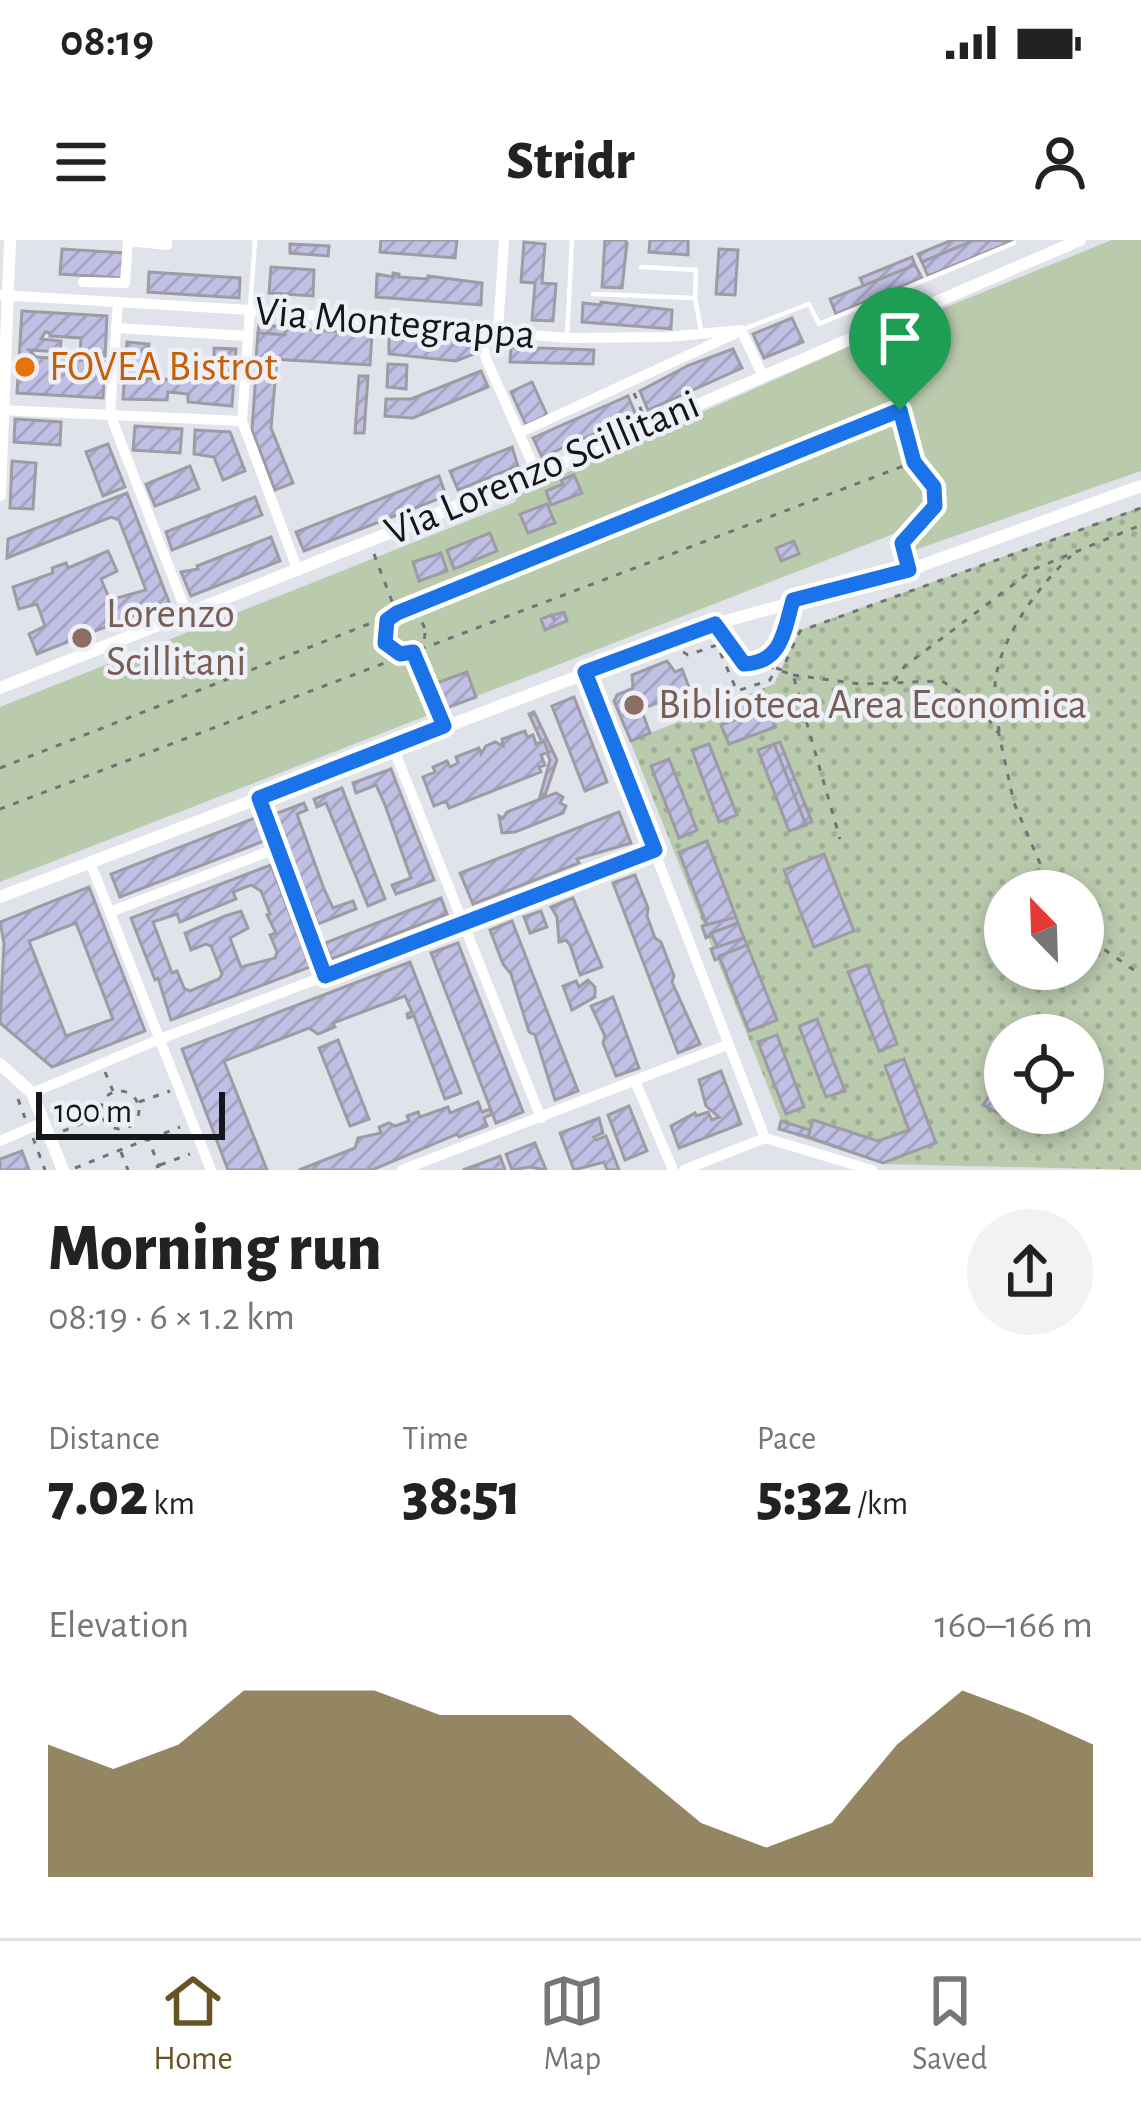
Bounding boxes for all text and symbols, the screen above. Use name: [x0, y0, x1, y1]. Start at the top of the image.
text: 08:19: [60, 19, 154, 64]
icon: menu: [48, 129, 114, 195]
icon: person: [1027, 129, 1093, 195]
text: Stridr: [506, 135, 635, 189]
pin: [849, 287, 951, 410]
street label: Via Montegrappa: [253, 290, 537, 356]
icon: arrive: [867, 305, 933, 371]
place label: FOVEA Bistrot: [49, 346, 278, 388]
marker: FOVEA Bistrot: [12, 354, 38, 380]
street label: Via Lorenzo Scillitani: [379, 383, 705, 553]
place label: Lorenzo Scillitani: [106, 593, 246, 683]
marker: Lorenzo Scillitani: [69, 625, 95, 651]
place label: Biblioteca Area Economica: [658, 684, 1087, 726]
marker: Biblioteca Area Economica: [621, 692, 647, 718]
north arrow: [984, 870, 1104, 990]
map controls: [984, 870, 1104, 1134]
button: locate: [984, 1014, 1104, 1134]
scale bar: [36, 1086, 225, 1139]
text: 100 m: [54, 1096, 132, 1129]
button: share: [967, 1209, 1093, 1335]
text: Morning run: [48, 1216, 382, 1282]
text: 08:19 · 6 × 1.2 km: [48, 1298, 295, 1337]
text: Distance: [48, 1423, 160, 1456]
text: Time: [402, 1423, 468, 1456]
text: Pace: [757, 1423, 816, 1456]
text: 7.02: [48, 1466, 148, 1526]
text: 38:51: [402, 1466, 521, 1526]
text: 5:32: [757, 1466, 852, 1526]
text: km: [148, 1488, 195, 1521]
text: /km: [852, 1488, 908, 1521]
text: Elevation: [48, 1606, 189, 1645]
text: 160–166 m: [934, 1606, 1093, 1645]
tab: Home: [153, 1968, 233, 2080]
tab: Map: [539, 1968, 605, 2080]
tab: Saved: [912, 1968, 988, 2080]

